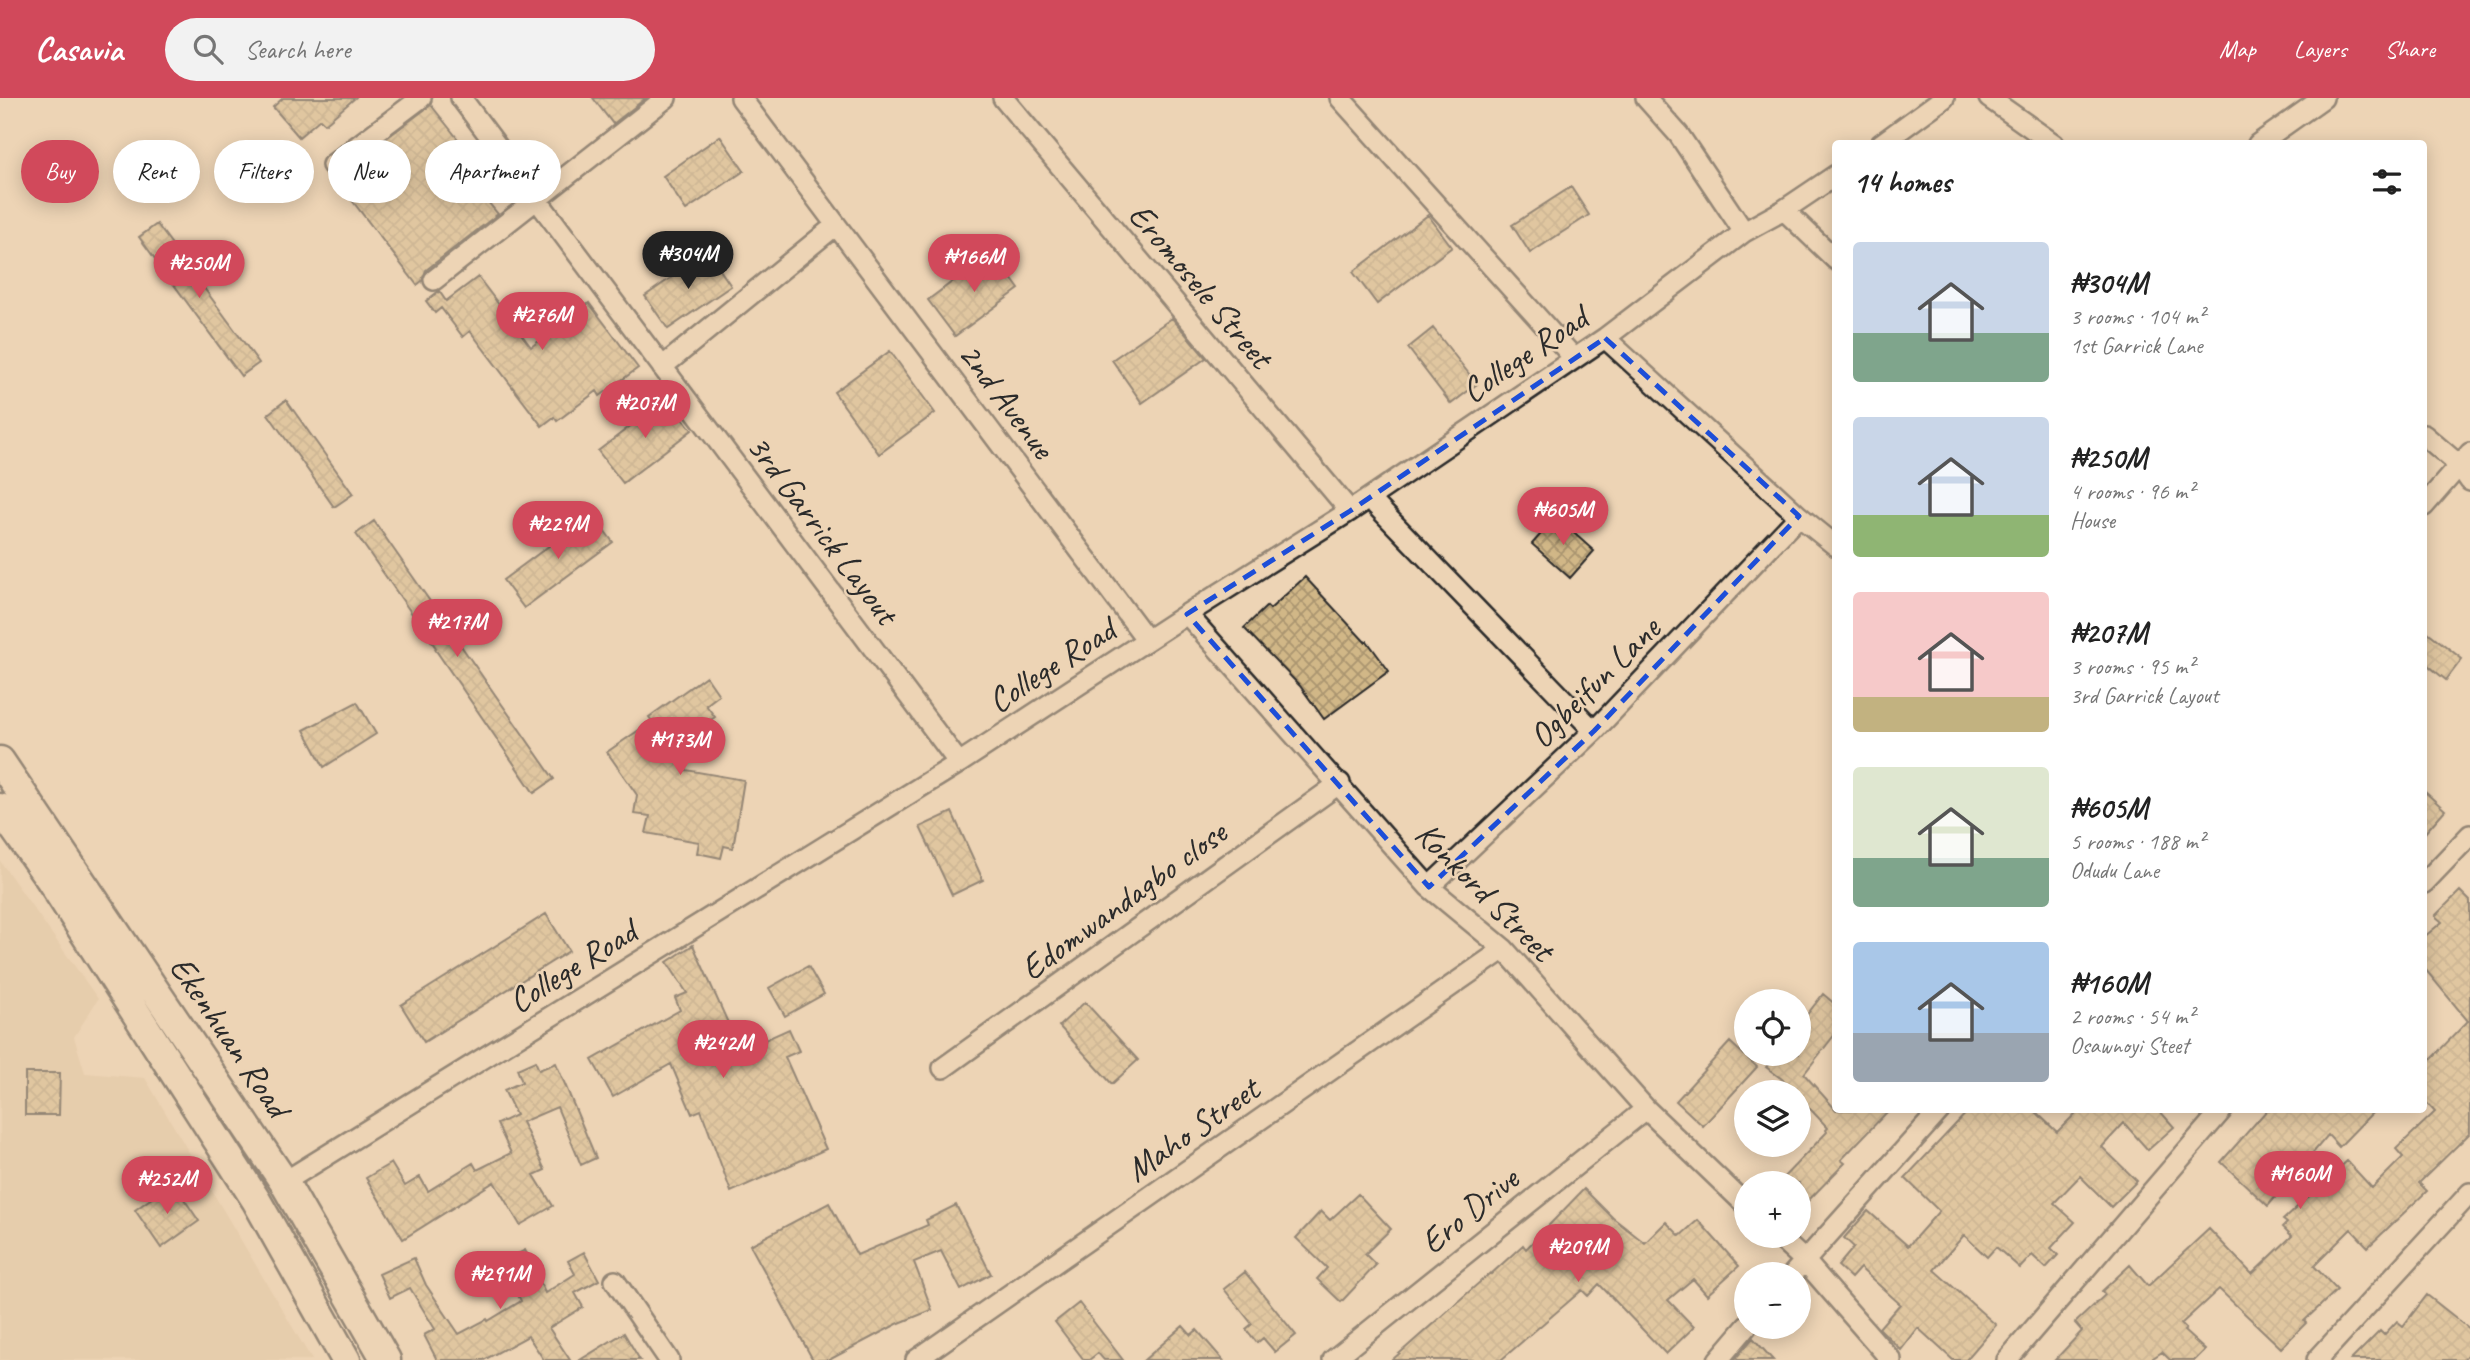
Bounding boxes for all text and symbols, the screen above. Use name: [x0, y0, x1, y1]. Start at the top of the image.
search box: [165, 18, 655, 81]
text: Casavia: [35, 28, 123, 70]
icon: search: [189, 30, 227, 68]
text: Search here: [245, 33, 351, 66]
text: Map: [2219, 34, 2256, 64]
text: Layers: [2294, 34, 2347, 64]
text: Share: [2385, 34, 2435, 64]
chip: Buy: [21, 140, 99, 203]
chip: Rent: [113, 140, 200, 203]
chip: Filters: [214, 140, 314, 203]
chip: New: [328, 140, 411, 203]
chip: Apartment: [425, 140, 561, 203]
text: 14 homes: [1853, 163, 1951, 201]
icon: filters: [2368, 163, 2406, 201]
street label: Eromosele Street: [1119, 194, 1285, 380]
pin: ₦304M: [639, 232, 737, 291]
pin: ₦166M: [925, 234, 1023, 294]
text: ₦304M: [658, 239, 718, 268]
pin: ₦250M: [150, 240, 248, 300]
text: ₦166M: [944, 242, 1004, 271]
text: ₦250M: [170, 248, 228, 277]
text: ₦304M: [2070, 264, 2147, 302]
icon: home: [1909, 270, 1993, 354]
pin: ₦276M: [493, 292, 591, 352]
street label: College Road: [1452, 293, 1600, 413]
text: ₦276M: [512, 300, 572, 329]
text: 3 rooms · 104 m²: [2070, 302, 2205, 331]
text: 1st Garrick Lane: [2070, 331, 2203, 360]
street label: 2nd Avenue: [948, 333, 1067, 470]
pin: ₦207M: [596, 380, 694, 440]
text: ₦207M: [615, 388, 675, 417]
street label: 3rd Garrick Layout: [737, 425, 911, 636]
text: ₦250M: [2070, 439, 2147, 477]
icon: home: [1909, 445, 1993, 529]
text: 4 rooms · 96 m²: [2070, 477, 2194, 506]
pin: ₦605M: [1514, 488, 1612, 547]
text: ₦605M: [1533, 495, 1593, 524]
pin: ₦229M: [509, 502, 607, 561]
text: House: [2070, 506, 2115, 535]
text: ₦229M: [529, 509, 587, 538]
pin: ₦217M: [408, 600, 506, 659]
street label: College Road: [979, 605, 1128, 723]
street label: Ogbeifun Lane: [1519, 605, 1672, 758]
text: ₦217M: [427, 607, 487, 636]
text: ₦207M: [2070, 614, 2147, 652]
icon: home: [1909, 620, 1993, 704]
text: 3 rooms · 95 m²: [2070, 652, 2194, 681]
text: 3rd Garrick Layout: [2070, 681, 2219, 710]
pin: ₦173M: [631, 718, 729, 777]
text: ₦173M: [650, 725, 710, 754]
text: ₦605M: [2070, 789, 2147, 827]
icon: home: [1909, 795, 1993, 879]
street label: Edomwandagbo close: [1011, 809, 1237, 990]
street label: Konkord Street: [1405, 812, 1566, 973]
text: 5 rooms · 188 m²: [2070, 827, 2205, 856]
text: Odudu Lane: [2070, 856, 2159, 885]
street label: College Road: [500, 907, 649, 1023]
street label: Ekenhuan Road: [159, 947, 303, 1130]
text: ₦160M: [2070, 964, 2148, 1002]
icon: home: [1909, 970, 1993, 1054]
map controls: [1734, 989, 1811, 1339]
button: locate: [1734, 989, 1811, 1066]
text: 2 rooms · 54 m²: [2070, 1002, 2194, 1031]
pin: ₦242M: [674, 1020, 772, 1080]
text: ₦242M: [693, 1028, 753, 1057]
text: Osawnoyi Steet: [2070, 1031, 2189, 1060]
street label: Maho Street: [1117, 1065, 1271, 1192]
button: layers: [1734, 1080, 1811, 1157]
pin: ₦160M: [2251, 1152, 2349, 1211]
street label: Ero Drive: [1411, 1155, 1530, 1264]
pin: ₦252M: [118, 1156, 216, 1216]
text: ₦160M: [2270, 1159, 2330, 1188]
text: ₦252M: [138, 1164, 196, 1193]
button: +: [1734, 1171, 1811, 1248]
pin: ₦209M: [1529, 1224, 1627, 1284]
text: ₦209M: [1549, 1232, 1607, 1261]
pin: ₦291M: [451, 1252, 549, 1311]
text: ₦291M: [471, 1259, 529, 1288]
button: −: [1734, 1262, 1811, 1339]

